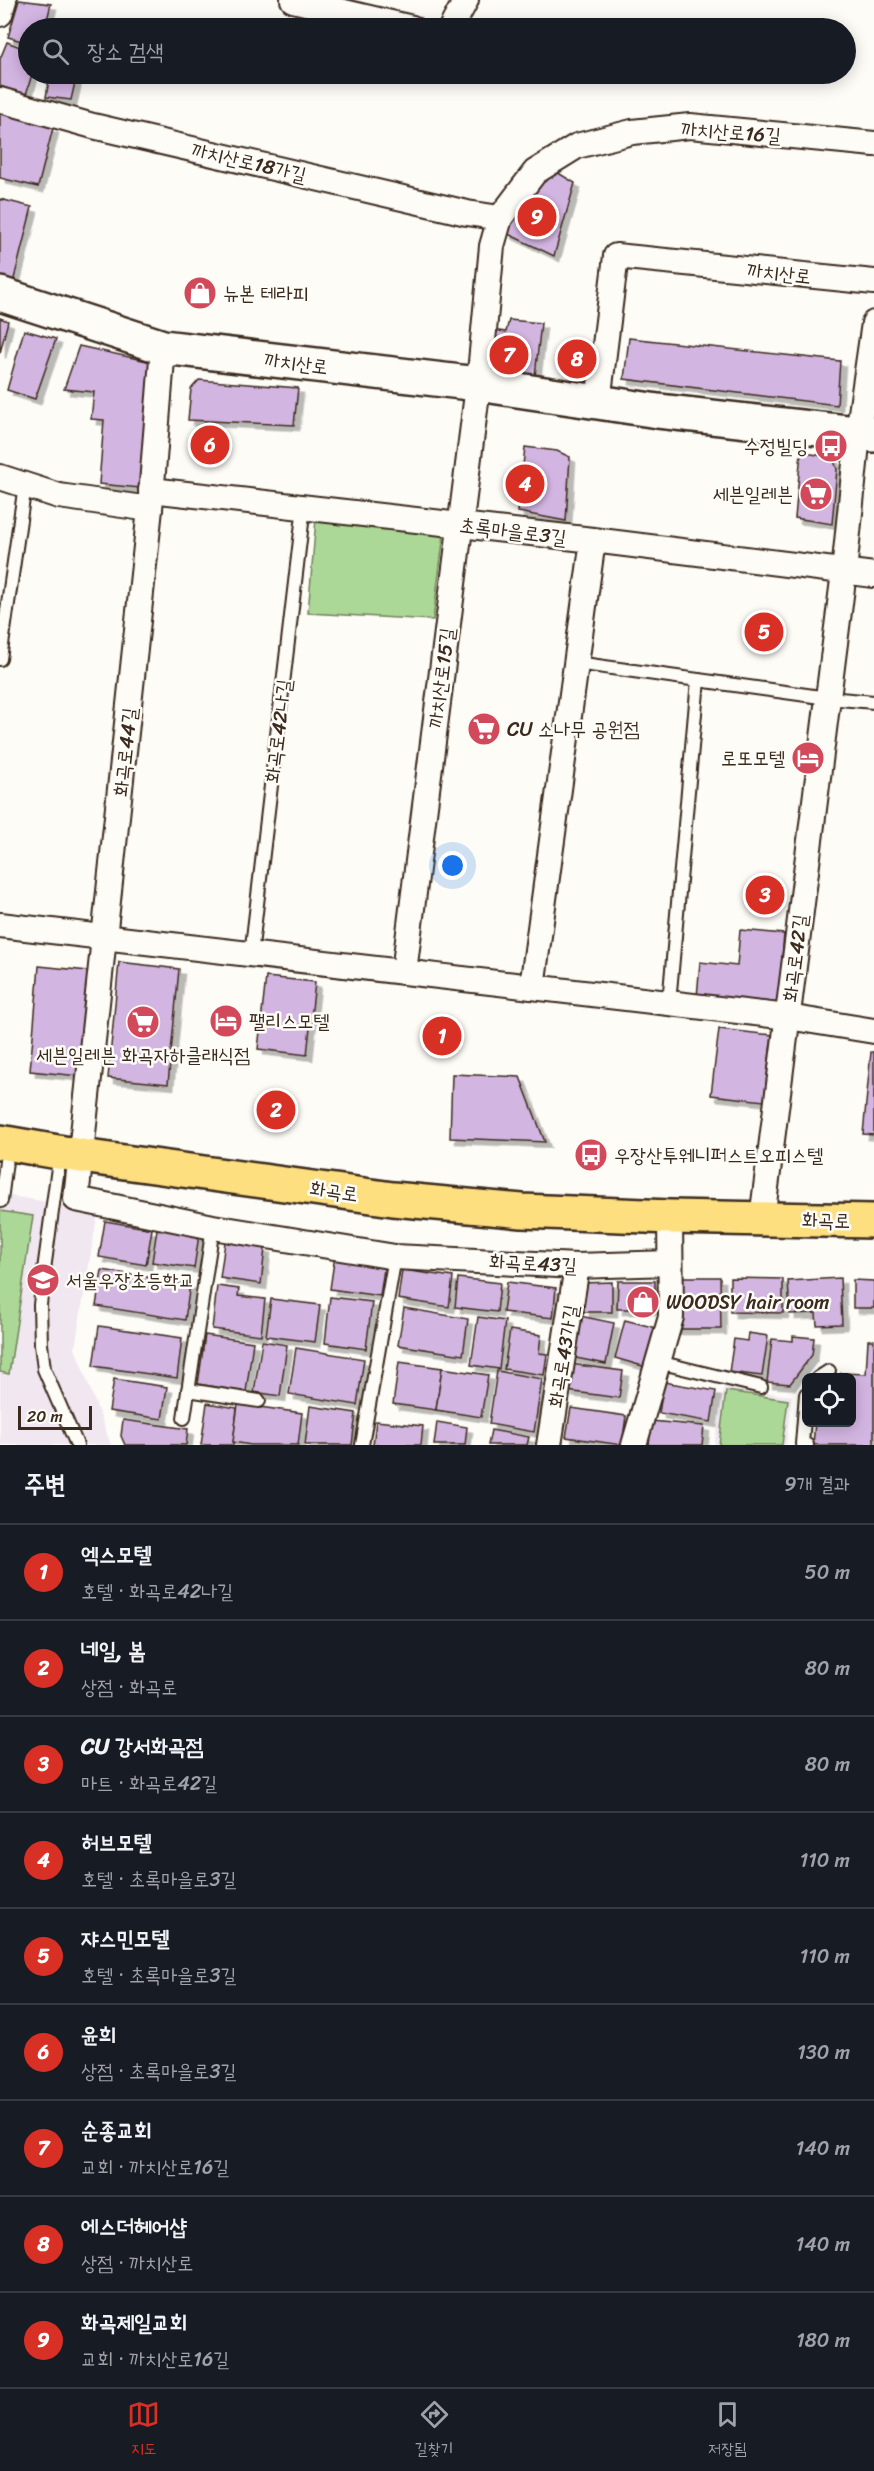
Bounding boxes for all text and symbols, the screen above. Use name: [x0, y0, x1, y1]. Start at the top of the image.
search box: [18, 18, 856, 84]
text: 장소 검색: [87, 32, 164, 71]
icon: search: [39, 35, 72, 68]
street label: 까치산로16길: [680, 112, 782, 153]
street label: 까치산로18가길: [188, 132, 310, 193]
pin: 9: [518, 194, 556, 240]
street label: 까치산로: [745, 253, 813, 294]
shop icon: 뉴본 테라피: [182, 275, 218, 311]
place label: 뉴본 테라피: [223, 276, 309, 311]
pin: 7: [490, 332, 528, 378]
pin: 8: [558, 336, 596, 382]
street label: 까치산로: [262, 342, 330, 385]
pin: 6: [190, 422, 230, 468]
bus stop icon: 수정빌딩: [813, 428, 849, 464]
place label: 수정빌딩: [744, 429, 808, 464]
pin: 4: [506, 462, 544, 506]
supermarket icon: 세븐일레븐: [798, 476, 834, 512]
place label: 세븐일레븐: [713, 477, 793, 512]
street label: 초록마을로3길: [457, 508, 568, 555]
pin: 5: [744, 610, 783, 654]
street label: 까치산로15길: [418, 626, 465, 730]
street label: 화곡로42나길: [255, 677, 302, 785]
street label: 화곡로44길: [103, 706, 148, 798]
supermarket icon: CU 소나무 공원점: [466, 711, 502, 747]
place label: CU 소나무 공원점: [507, 712, 640, 747]
hotel icon: 로또모텔: [790, 740, 826, 776]
place label: 로또모텔: [721, 741, 785, 776]
your location: [438, 851, 467, 880]
pin: 3: [746, 872, 784, 918]
street label: 화곡로42길: [773, 912, 818, 1004]
hotel icon: 팰리스모텔: [208, 1003, 244, 1039]
supermarket icon: 세븐일레븐 화곡자하클래식점: [125, 1004, 161, 1040]
place label: 팰리스모텔: [249, 1004, 329, 1039]
pin: 1: [422, 1014, 462, 1058]
place label: 세븐일레븐 화곡자하클래식점: [36, 1038, 250, 1073]
pin: 2: [256, 1088, 296, 1132]
bus stop icon: 우장산투웨니퍼스트오피스텔: [573, 1137, 609, 1173]
place label: 우장산투웨니퍼스트오피스텔: [614, 1138, 823, 1173]
street label: 화곡로: [308, 1171, 360, 1212]
street label: 화곡로: [802, 1203, 850, 1238]
street label: 화곡로43길: [488, 1244, 578, 1283]
school or university icon: 서울우장초등학교: [25, 1262, 61, 1298]
place label: 서울우장초등학교: [66, 1263, 195, 1298]
shop icon: WOODSY hair room: [625, 1284, 661, 1320]
place label: WOODSY hair room: [666, 1285, 829, 1320]
street label: 화곡로43가길: [538, 1302, 589, 1410]
map controls: [802, 1373, 856, 1427]
button: locate: [802, 1373, 856, 1427]
text: 20 m: [27, 1402, 63, 1431]
scale bar: [18, 1403, 92, 1430]
text: 주변: [24, 1461, 66, 1507]
text: 9개 결과: [784, 1467, 850, 1502]
text: 엑스모텔: [81, 1535, 152, 1574]
text: 1: [39, 1555, 48, 1590]
text: 50 m: [805, 1555, 850, 1590]
text: 호텔 · 화곡로42나길: [81, 1574, 233, 1609]
text: 네일, 봄: [81, 1631, 146, 1670]
text: 2: [38, 1651, 49, 1686]
text: 80 m: [805, 1651, 850, 1686]
text: 상점 · 화곡로: [81, 1670, 177, 1705]
text: CU 강서화곡점: [81, 1727, 204, 1766]
text: 3: [38, 1747, 49, 1782]
text: 80 m: [805, 1747, 850, 1782]
text: 마트 · 화곡로42길: [81, 1766, 217, 1801]
text: 허브모텔: [81, 1823, 152, 1862]
text: 4: [37, 1843, 50, 1878]
text: 110 m: [800, 1843, 850, 1878]
text: 호텔 · 초록마을로3길: [81, 1862, 237, 1897]
text: 쟈스민모텔: [81, 1919, 170, 1958]
text: 5: [37, 1939, 50, 1974]
text: 110 m: [800, 1939, 850, 1974]
text: 호텔 · 초록마을로3길: [81, 1958, 237, 1993]
text: 윤희: [81, 2015, 116, 2054]
text: 6: [38, 2035, 49, 2070]
text: 130 m: [797, 2035, 850, 2070]
text: 상점 · 초록마을로3길: [81, 2054, 237, 2089]
text: 순종교회: [81, 2111, 152, 2150]
text: 7: [38, 2131, 49, 2166]
text: 140 m: [796, 2131, 850, 2166]
text: 교회 · 까치산로16길: [81, 2150, 229, 2185]
text: 에스더헤어샵: [81, 2207, 187, 2246]
text: 8: [37, 2227, 50, 2262]
text: 140 m: [796, 2227, 850, 2262]
text: 상점 · 까치산로: [81, 2246, 193, 2281]
text: 화곡제일교회: [81, 2303, 187, 2342]
text: 9: [37, 2323, 50, 2358]
text: 180 m: [796, 2323, 850, 2358]
text: 교회 · 까치산로16길: [81, 2342, 229, 2377]
tab: 지도: [127, 2398, 160, 2463]
tab: 길찾기: [415, 2398, 453, 2463]
tab: 저장됨: [708, 2398, 747, 2463]

